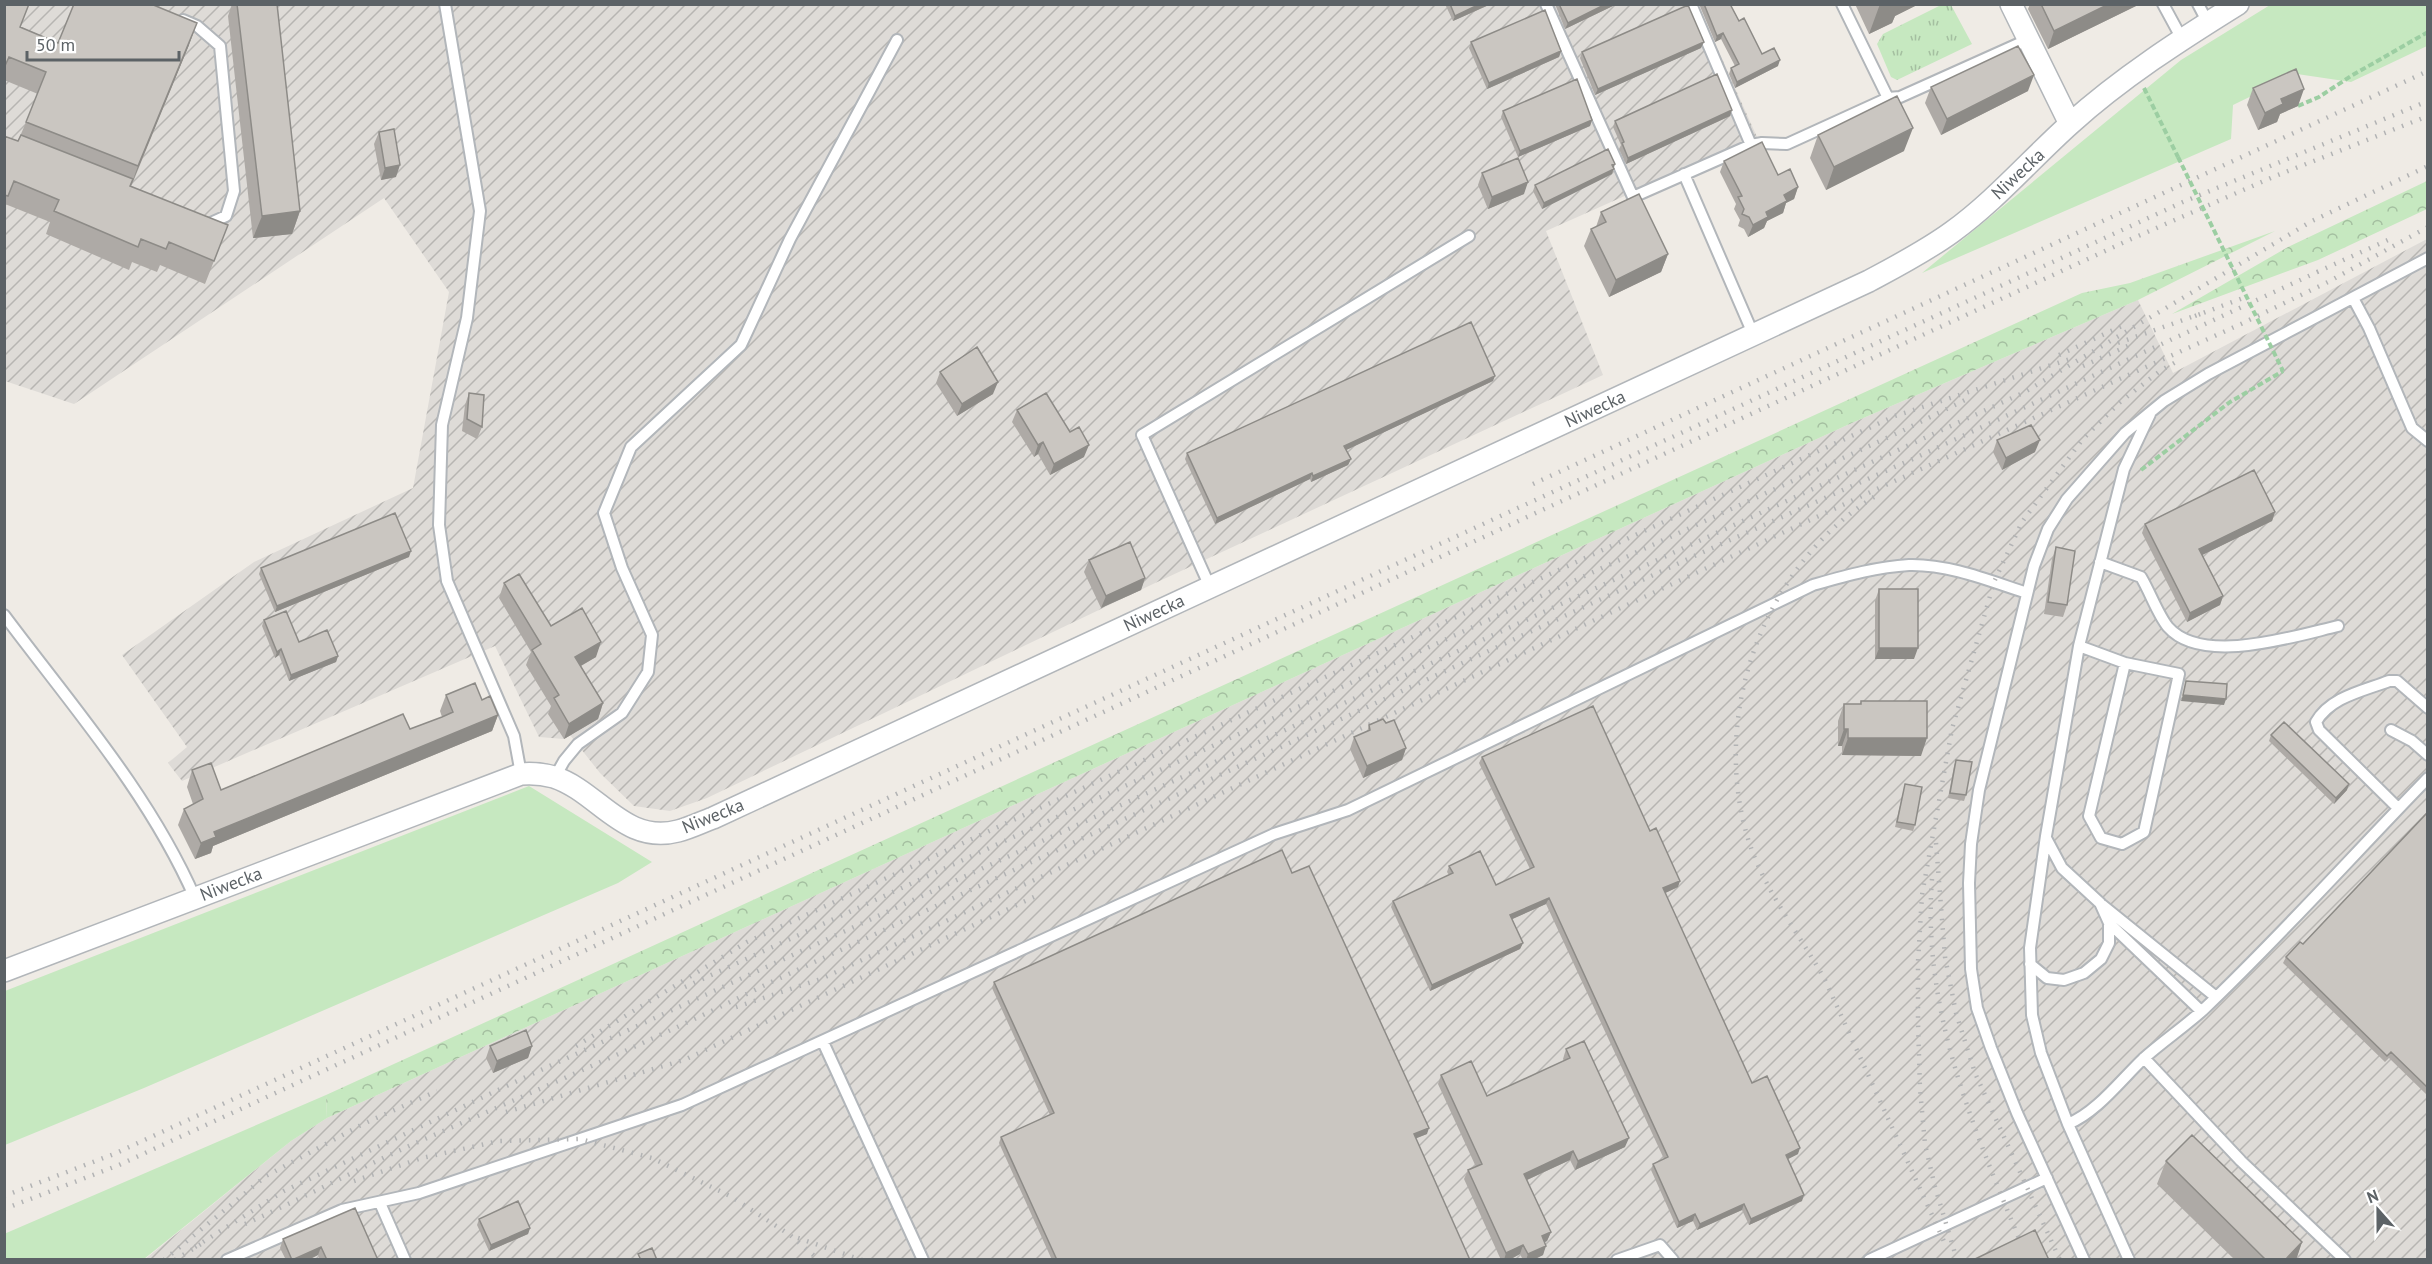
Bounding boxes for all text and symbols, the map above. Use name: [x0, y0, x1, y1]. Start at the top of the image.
scale bar: [27, 24, 178, 62]
text: 50 m: [36, 33, 75, 56]
street label: Niwecka: [1986, 143, 2049, 204]
street label: Niwecka: [1561, 384, 1629, 433]
street label: Niwecka: [1120, 588, 1188, 637]
street label: Niwecka: [679, 793, 747, 838]
street label: Niwecka: [197, 861, 265, 906]
north arrow: [2348, 1180, 2408, 1240]
text: N: [2364, 1185, 2381, 1207]

